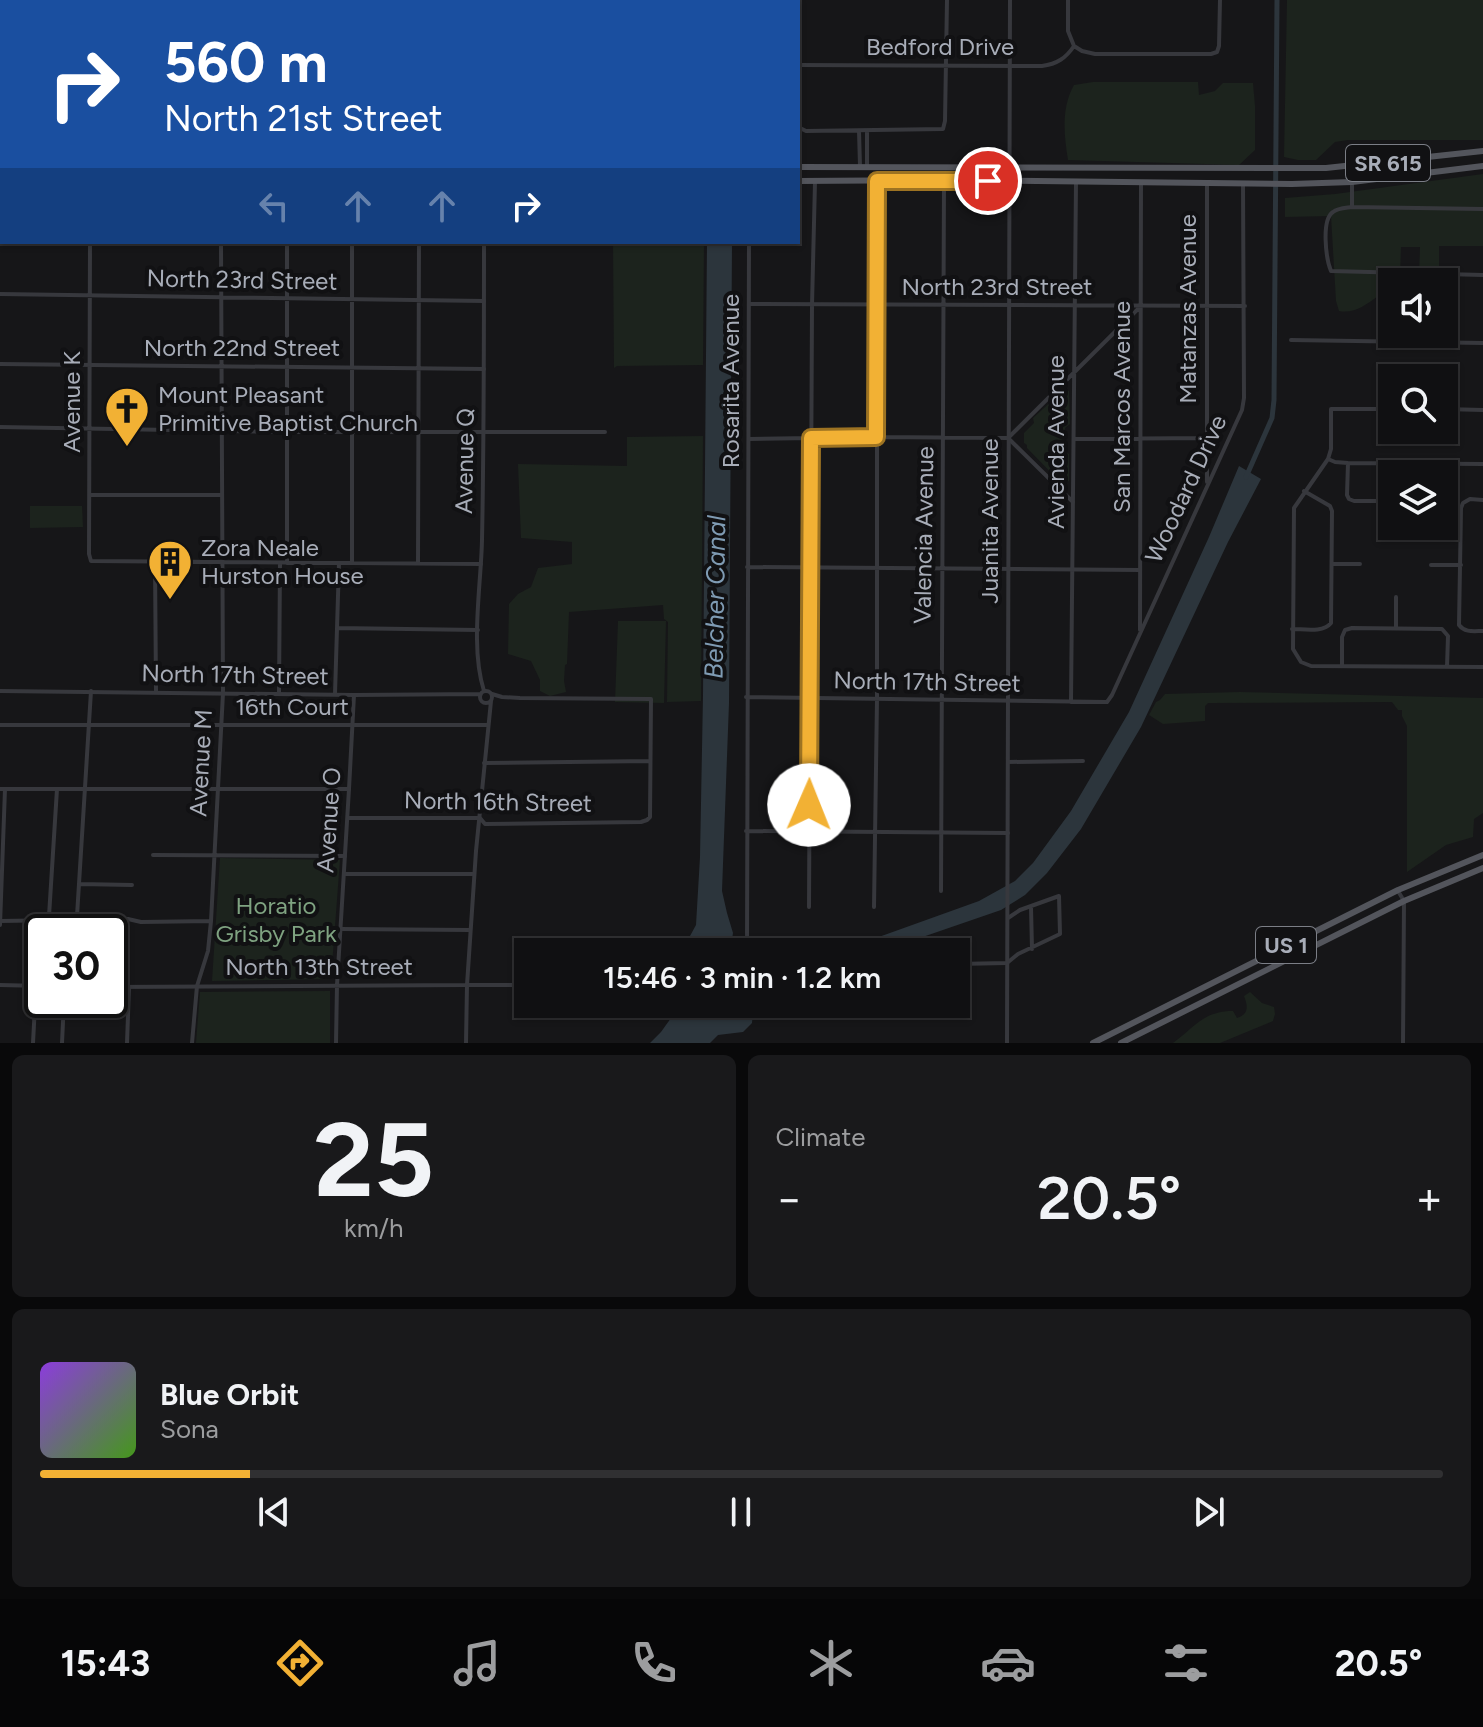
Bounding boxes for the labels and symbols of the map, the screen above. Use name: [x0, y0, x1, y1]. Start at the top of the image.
street label: Bedford Drive: [866, 32, 1014, 61]
road number: SR 615: [1346, 145, 1430, 181]
pin: [954, 147, 1022, 215]
street label: Matanzas Avenue: [1173, 214, 1202, 404]
street label: North 23rd Street: [146, 263, 338, 296]
street label: North 23rd Street: [902, 272, 1092, 301]
street label: Rosarita Avenue: [716, 294, 745, 468]
street label: San Marcos Avenue: [1107, 301, 1136, 513]
street label: North 22nd Street: [144, 333, 340, 362]
street label: Avenue K: [57, 351, 86, 453]
street label: Avienda Avenue: [1041, 355, 1070, 529]
place label: Mount Pleasant Primitive Baptist Church: [158, 380, 418, 437]
church icon: Mount Pleasant Primitive Baptist Church: [103, 385, 151, 448]
street label: Avenue Q: [449, 408, 480, 514]
street label: Woodard Drive: [1139, 410, 1232, 567]
street label: Juanita Avenue: [975, 438, 1004, 604]
street label: Valencia Avenue: [907, 446, 940, 624]
water label: Belcher Canal: [698, 515, 732, 679]
place label: Zora Neale Hurston House: [201, 533, 364, 590]
building icon: Zora Neale Hurston House: [146, 538, 194, 601]
street label: North 17th Street: [141, 658, 329, 691]
street label: North 17th Street: [833, 665, 1021, 698]
street label: 16th Court: [235, 692, 349, 721]
street label: Avenue M: [183, 709, 218, 817]
position arrow: [767, 763, 851, 847]
street label: Avenue O: [310, 766, 347, 874]
street label: North 16th Street: [404, 785, 592, 818]
park label: Horatio Grisby Park: [215, 891, 337, 948]
speed limit sign: 30: [24, 914, 128, 1018]
road number: US 1: [1256, 927, 1316, 963]
street label: North 13th Street: [225, 952, 413, 981]

